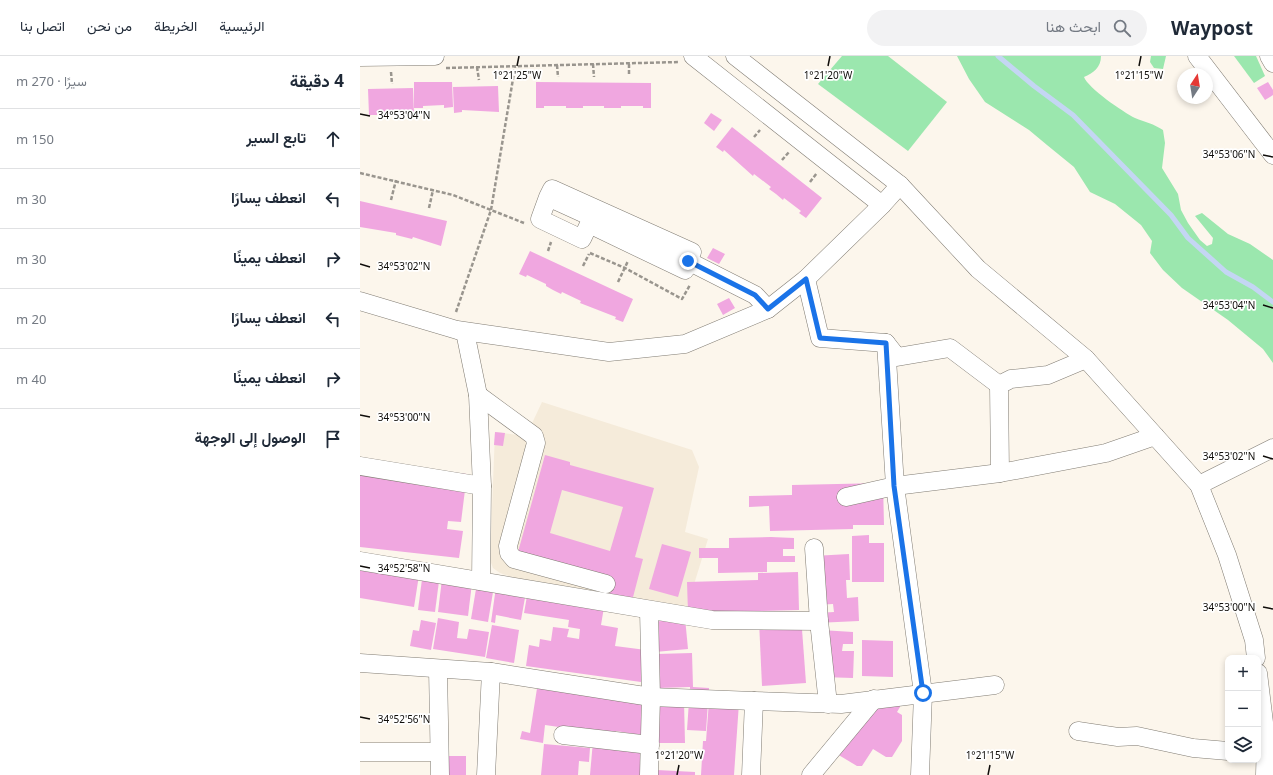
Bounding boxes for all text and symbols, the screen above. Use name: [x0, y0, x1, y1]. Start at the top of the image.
search box: [867, 10, 1147, 46]
text: Waypost: [1171, 15, 1253, 41]
text: اتصل بنا: [20, 16, 65, 35]
text: من نحن: [87, 16, 132, 35]
text: الخريطة: [154, 16, 197, 35]
text: الرئيسية: [219, 16, 265, 35]
text: ابحث هنا: [1046, 16, 1101, 36]
icon: search: [1111, 17, 1133, 39]
text: 1°21'25"W: [493, 68, 542, 82]
text: 1°21'20"W: [804, 68, 853, 82]
text: 1°21'15"W: [1115, 68, 1164, 82]
north arrow: [1177, 68, 1213, 104]
text: 4 دقيقة: [290, 69, 344, 92]
text: سيرًا · 270 m: [16, 72, 87, 90]
text: 34°53'04"N: [378, 108, 430, 122]
text: تابع السير: [246, 127, 306, 147]
icon: ahead: [322, 128, 344, 150]
text: 150 m: [16, 130, 54, 148]
text: 34°53'06"N: [1203, 147, 1255, 161]
text: انعطف يسارًا: [231, 187, 306, 207]
icon: left: [322, 188, 344, 210]
text: 30 m: [16, 190, 46, 208]
text: انعطف يمينًا: [233, 247, 306, 267]
icon: right: [322, 248, 344, 270]
text: 30 m: [16, 250, 46, 268]
route end: [679, 252, 697, 270]
text: 34°53'02"N: [378, 259, 430, 273]
text: 34°53'04"N: [1203, 298, 1255, 312]
text: انعطف يسارًا: [231, 307, 306, 327]
icon: left: [322, 308, 344, 330]
text: 20 m: [16, 310, 46, 328]
text: انعطف يمينًا: [233, 367, 306, 387]
icon: right: [322, 368, 344, 390]
text: 40 m: [16, 370, 46, 388]
text: 34°53'00"N: [378, 410, 430, 424]
text: الوصول إلى الوجهة: [195, 427, 306, 447]
icon: arrive: [322, 428, 344, 450]
text: 34°53'02"N: [1203, 449, 1255, 463]
text: 34°52'58"N: [378, 561, 430, 575]
text: 34°53'00"N: [1203, 600, 1255, 614]
map controls: [1225, 655, 1261, 763]
button: +: [1225, 655, 1261, 691]
route start: [914, 684, 932, 702]
button: −: [1225, 691, 1261, 727]
text: 34°52'56"N: [378, 712, 430, 726]
button: layers: [1225, 727, 1261, 763]
text: 1°21'20"W: [655, 748, 704, 762]
text: 1°21'15"W: [966, 748, 1015, 762]

